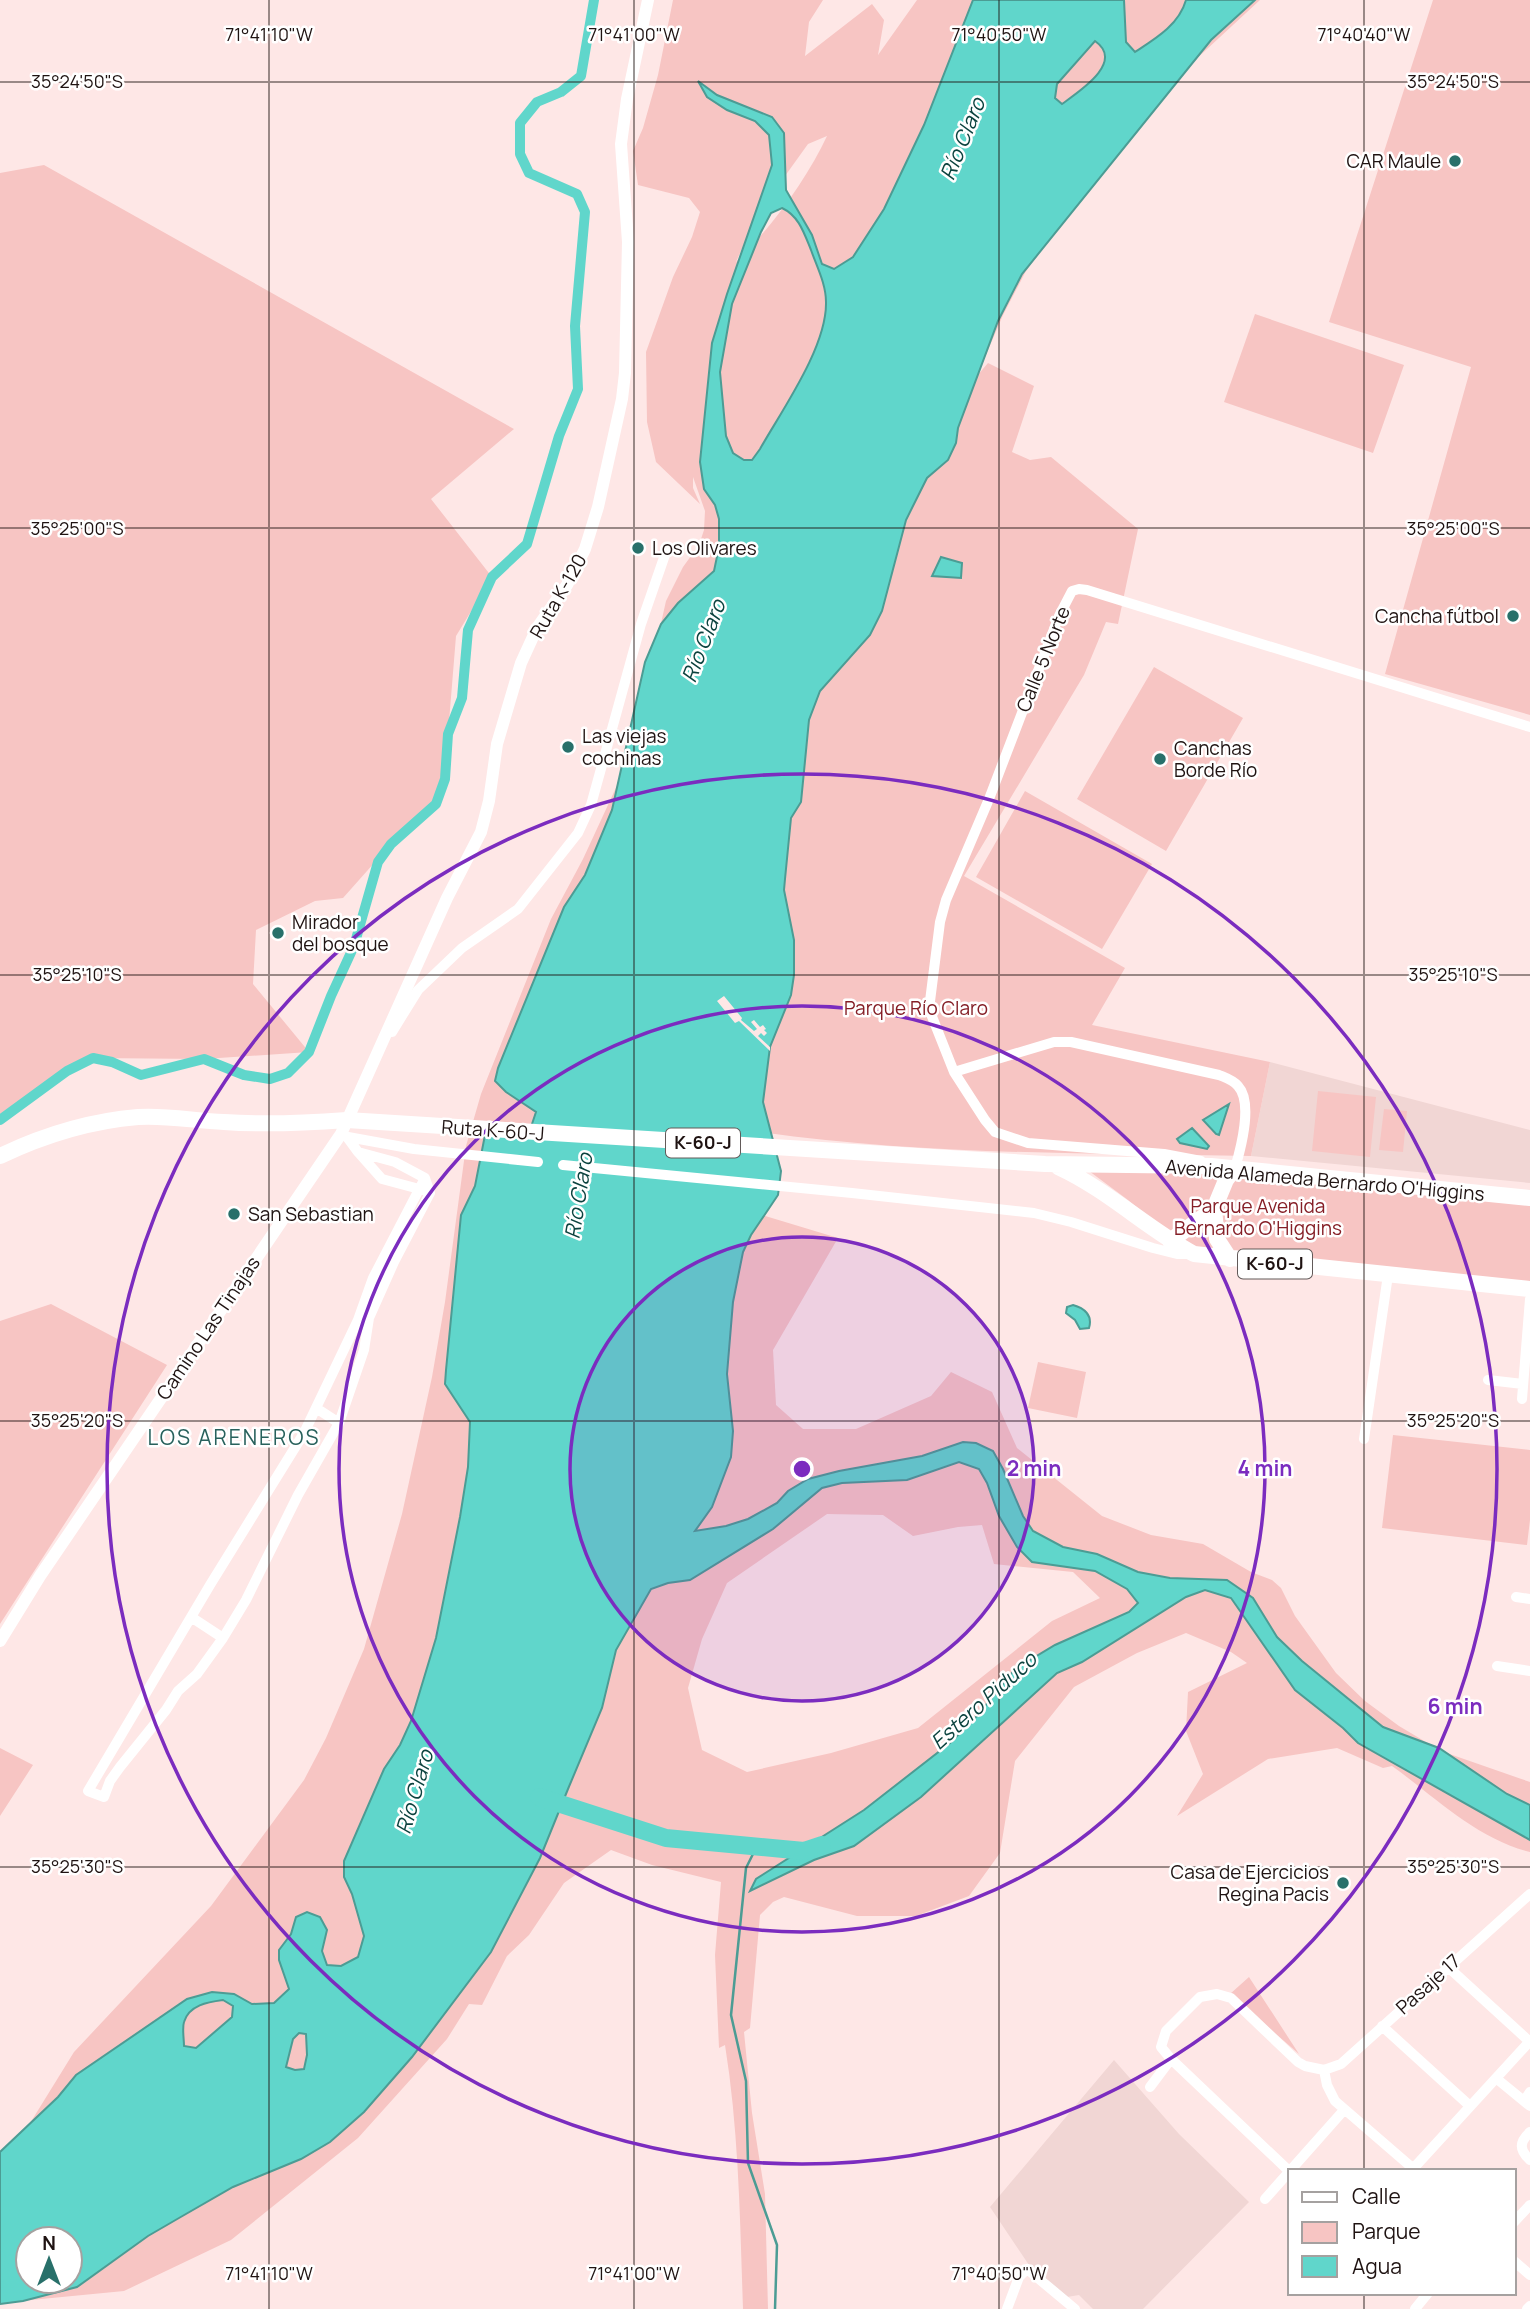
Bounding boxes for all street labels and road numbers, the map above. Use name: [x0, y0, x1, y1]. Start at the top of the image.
street label: Ruta K-120: [523, 549, 593, 643]
street label: Calle 5 Norte: [1010, 602, 1076, 716]
street label: Ruta K-60-J: [441, 1113, 545, 1147]
road number: K-60-J: [666, 1128, 740, 1158]
street label: Avenida Alameda Bernardo O'Higgins: [1164, 1153, 1486, 1207]
road number: K-60-J: [1238, 1250, 1312, 1279]
street label: Camino Las Tinajas: [150, 1251, 266, 1405]
street label: Pasaje 17: [1390, 1948, 1466, 2020]

